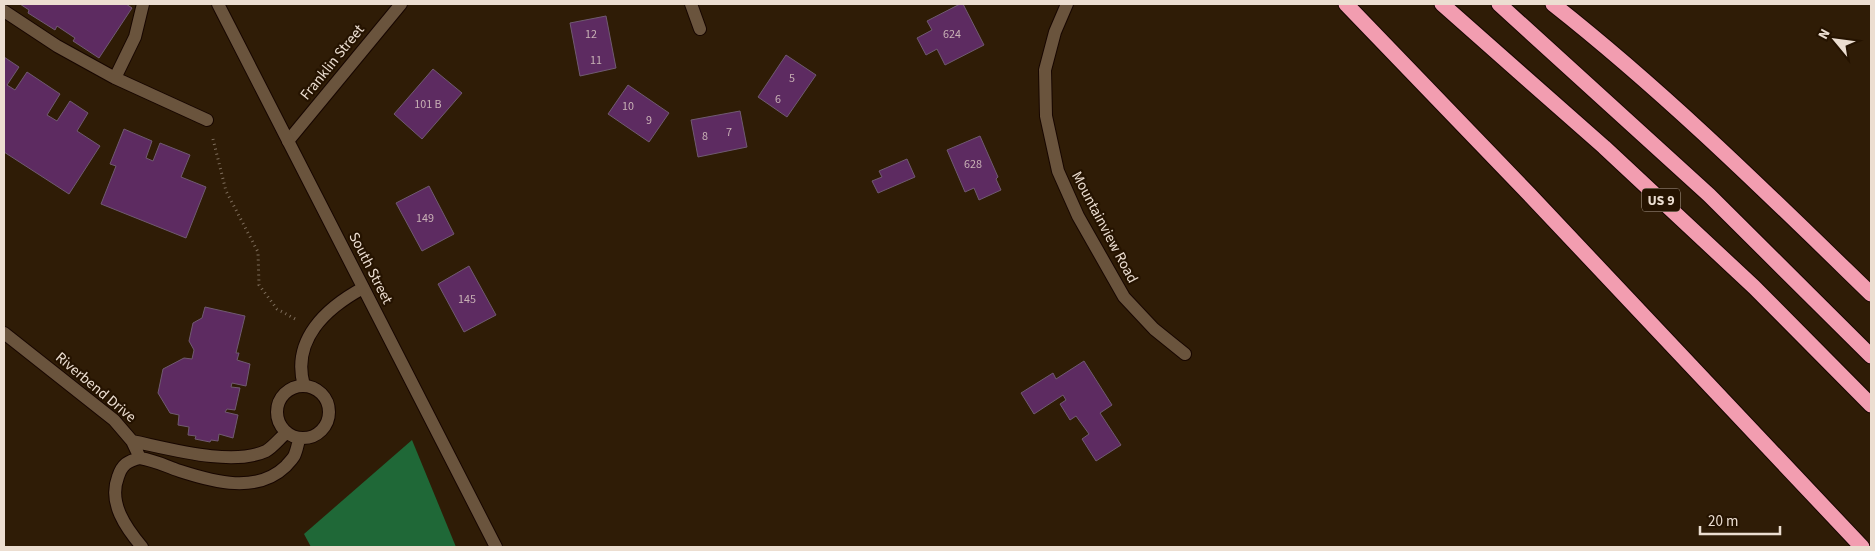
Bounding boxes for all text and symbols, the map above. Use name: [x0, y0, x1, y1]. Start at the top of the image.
north arrow: [1810, 15, 1860, 65]
street label: Franklin Street: [295, 20, 369, 104]
text: N: [1814, 25, 1836, 43]
house number: 12: [585, 26, 597, 43]
house number: 624: [943, 26, 961, 43]
house number: 11: [590, 52, 602, 69]
house number: 5: [789, 70, 795, 87]
house number: 6: [775, 91, 781, 108]
house number: 101 B: [414, 96, 442, 113]
house number: 10: [622, 98, 634, 115]
house number: 9: [646, 112, 652, 129]
house number: 7: [726, 124, 732, 141]
house number: 8: [702, 128, 708, 145]
house number: 628: [964, 156, 982, 173]
street label: Mountainview Road: [1066, 168, 1143, 287]
road number: US 9: [1642, 188, 1680, 212]
house number: 149: [416, 210, 434, 227]
street label: South Street: [343, 229, 398, 308]
house number: 145: [458, 291, 476, 308]
street label: Riverbend Drive: [51, 347, 141, 427]
scale bar: [1700, 504, 1780, 536]
text: 20 m: [1708, 511, 1738, 532]

